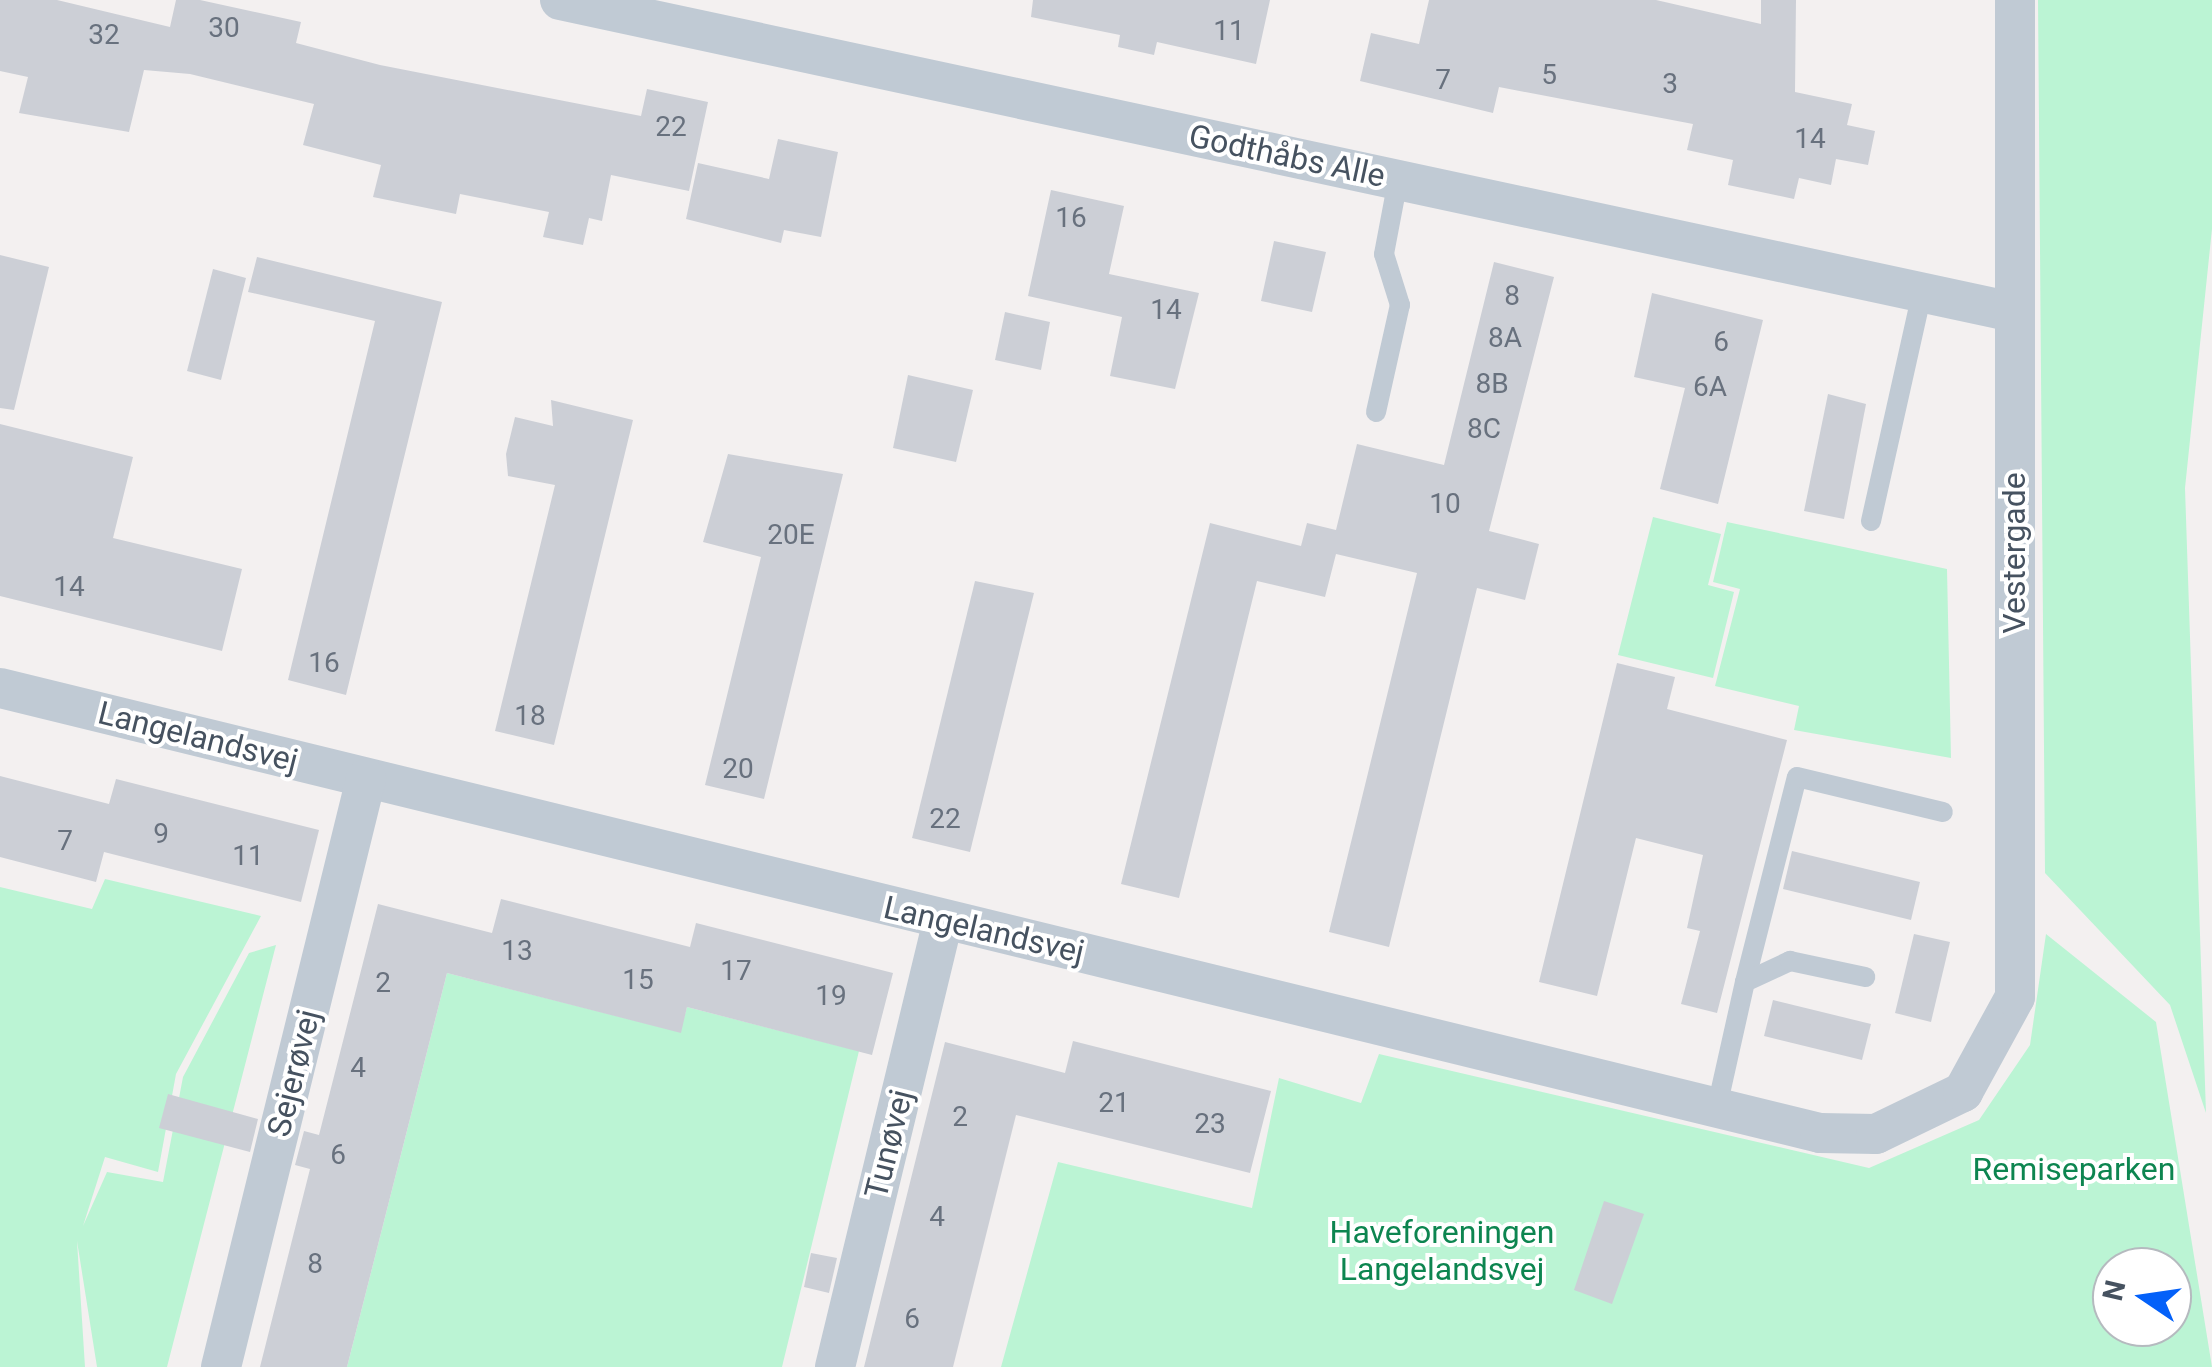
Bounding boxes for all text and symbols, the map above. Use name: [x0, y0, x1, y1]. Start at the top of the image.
house number: 30: [208, 11, 240, 45]
house number: 11: [1213, 14, 1245, 48]
house number: 32: [88, 18, 120, 52]
house number: 5: [1541, 58, 1557, 92]
house number: 7: [1435, 63, 1451, 97]
house number: 3: [1662, 67, 1678, 101]
house number: 22: [655, 110, 687, 144]
street label: Godthåbs Alle: [1185, 116, 1389, 196]
house number: 14: [1794, 122, 1826, 156]
house number: 16: [1055, 201, 1087, 235]
house number: 8: [1504, 279, 1520, 313]
house number: 14: [1150, 293, 1182, 327]
house number: 8A: [1488, 321, 1522, 355]
house number: 6: [1713, 325, 1729, 359]
house number: 8B: [1475, 367, 1509, 401]
house number: 6A: [1693, 370, 1727, 404]
house number: 8C: [1467, 412, 1501, 446]
street label: Vestergade: [1995, 472, 2033, 634]
house number: 10: [1429, 487, 1461, 521]
house number: 20E: [767, 518, 815, 552]
house number: 14: [53, 570, 85, 604]
house number: 16: [308, 646, 340, 680]
street label: Langelandsvej: [94, 694, 302, 780]
house number: 18: [514, 699, 546, 733]
house number: 20: [722, 752, 754, 786]
house number: 22: [929, 802, 961, 836]
house number: 9: [153, 817, 169, 851]
house number: 7: [57, 824, 73, 858]
house number: 11: [232, 839, 264, 873]
street label: Langelandsvej: [880, 888, 1088, 972]
house number: 13: [501, 934, 533, 968]
house number: 17: [720, 954, 752, 988]
house number: 15: [622, 963, 654, 997]
house number: 2: [375, 966, 391, 1000]
house number: 19: [815, 979, 847, 1013]
street label: Sejerøvej: [260, 1006, 328, 1140]
house number: 4: [350, 1051, 366, 1085]
street label: Tunøvej: [857, 1086, 921, 1202]
house number: 21: [1098, 1086, 1130, 1120]
house number: 2: [952, 1100, 968, 1134]
house number: 23: [1194, 1107, 1226, 1141]
house number: 6: [330, 1138, 346, 1172]
park label: Remiseparken: [1973, 1150, 2175, 1188]
house number: 4: [929, 1200, 945, 1234]
park label: Haveforeningen Langelandsvej: [1330, 1214, 1554, 1289]
house number: 8: [307, 1247, 323, 1281]
north arrow: [2092, 1247, 2192, 1347]
text: N: [2096, 1277, 2133, 1304]
house number: 6: [904, 1302, 920, 1336]

